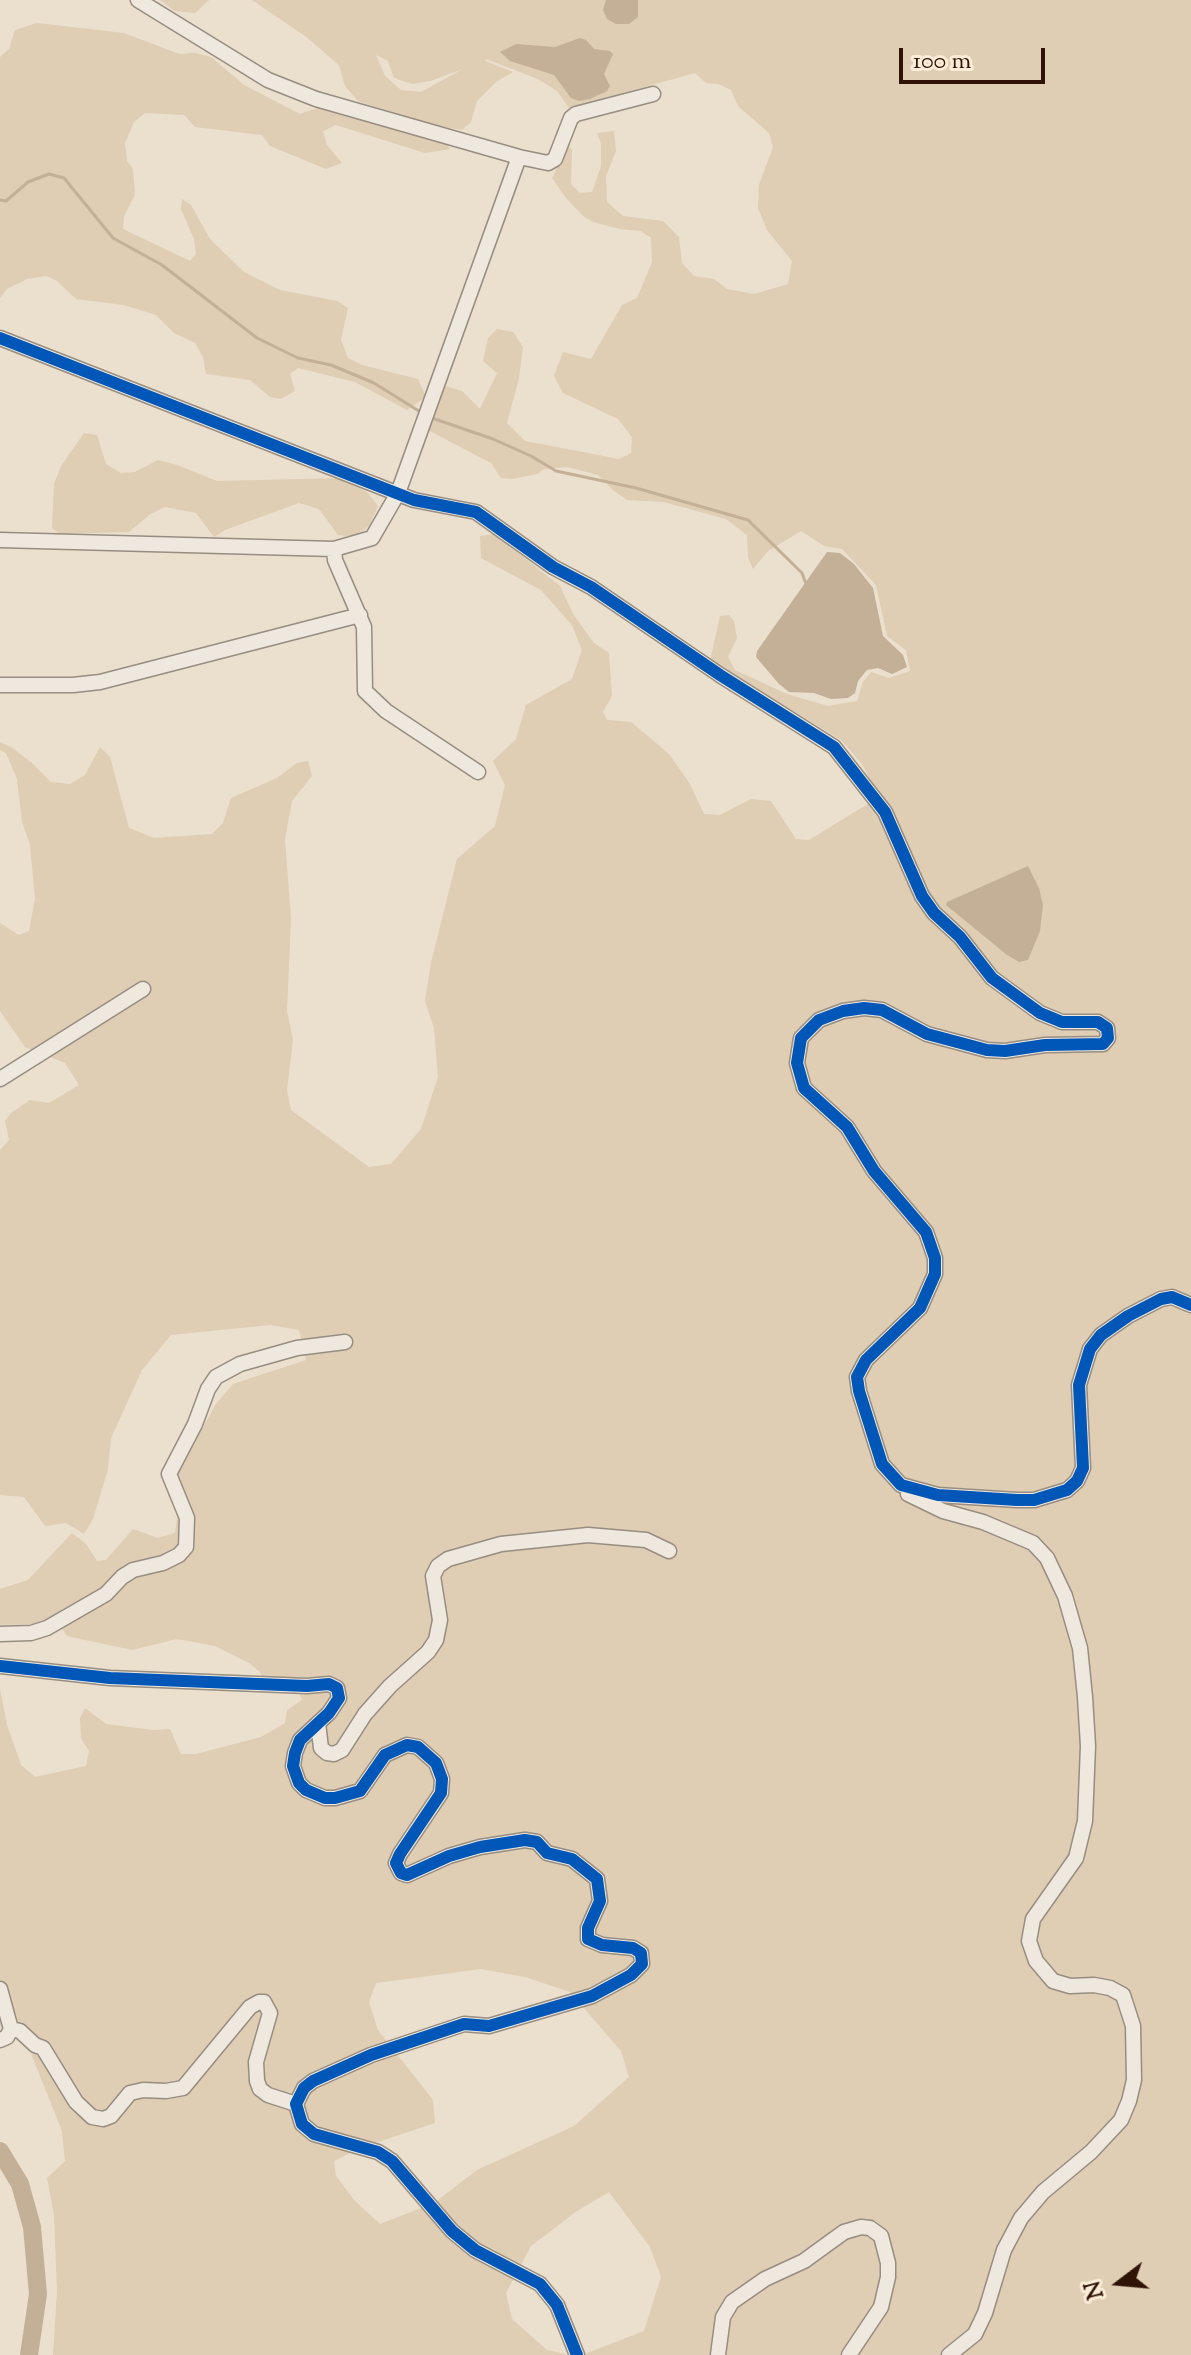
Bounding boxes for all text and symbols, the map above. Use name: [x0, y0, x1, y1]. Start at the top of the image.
scale bar: [903, 32, 1049, 82]
text: 100 m: [913, 45, 971, 79]
north arrow: [1079, 2243, 1159, 2323]
text: N: [1078, 2277, 1114, 2302]

